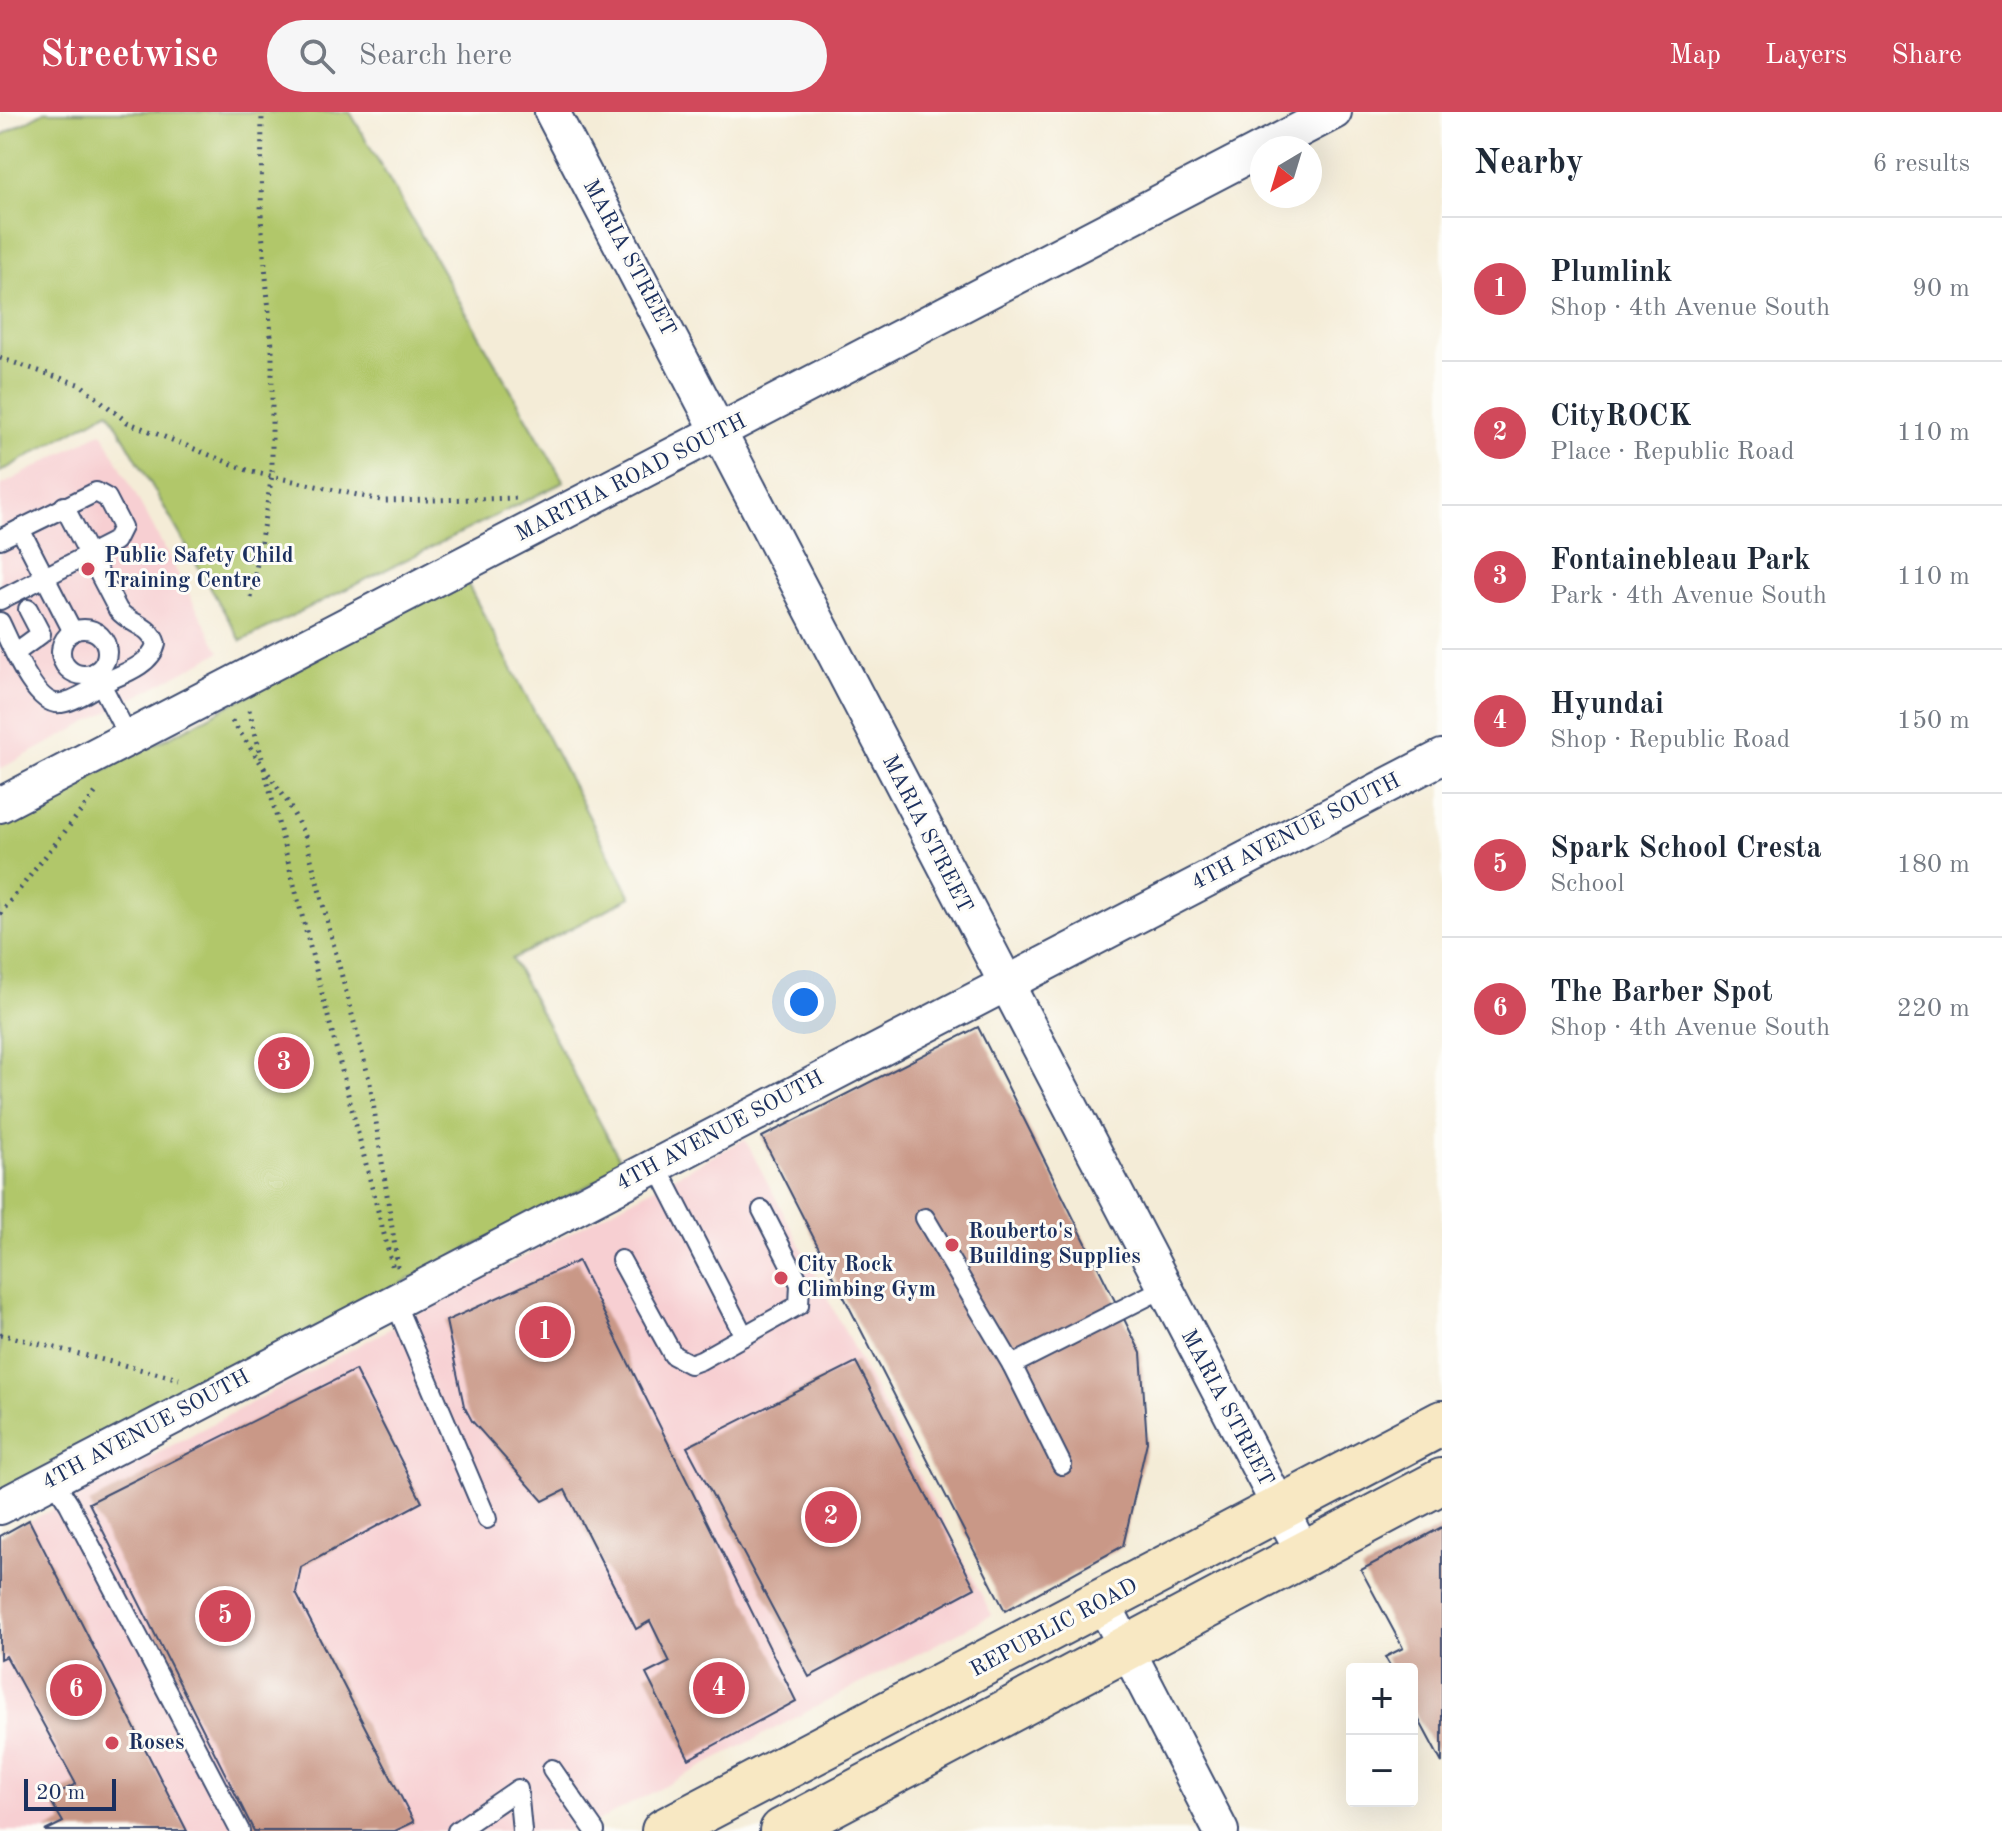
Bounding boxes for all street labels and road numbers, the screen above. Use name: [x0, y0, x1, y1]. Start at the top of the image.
street label: MARIA STREET: [578, 176, 680, 340]
street label: MARTHA ROAD SOUTH: [512, 410, 750, 546]
street label: MARIA STREET: [878, 752, 976, 916]
street label: 4TH AVENUE SOUTH: [1188, 770, 1404, 894]
street label: 4TH AVENUE SOUTH: [613, 1067, 827, 1195]
street label: MARIA STREET: [1176, 1326, 1278, 1490]
street label: 4TH AVENUE SOUTH: [39, 1366, 253, 1494]
street label: REPUBLIC ROAD: [967, 1575, 1141, 1681]

